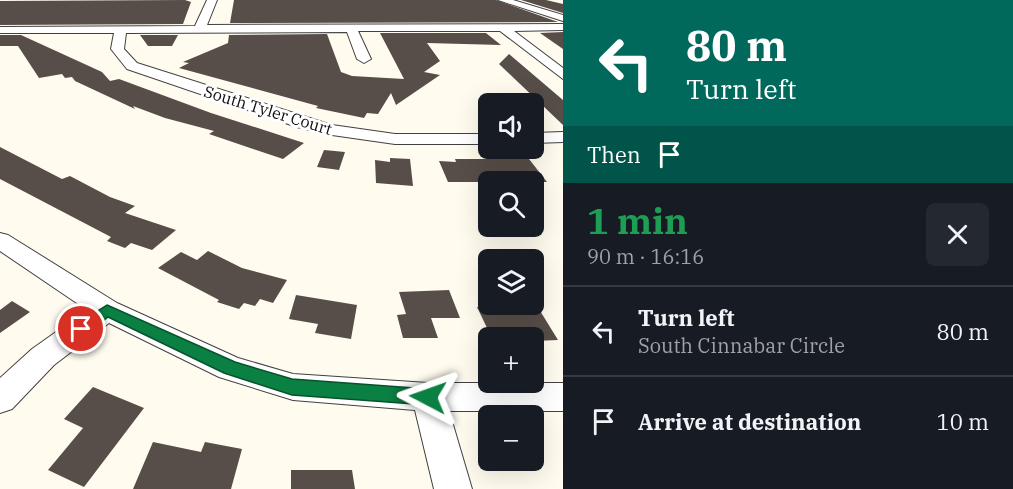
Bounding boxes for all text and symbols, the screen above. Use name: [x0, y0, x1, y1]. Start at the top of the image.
text: 80 m: [686, 18, 787, 73]
icon: left: [587, 24, 665, 102]
text: Turn left: [686, 71, 797, 106]
street label: South Tyler Court: [201, 81, 335, 139]
map controls: [478, 93, 544, 471]
button: sound: [478, 93, 544, 159]
icon: arrive: [653, 138, 686, 171]
text: Then: [587, 140, 641, 169]
button: search: [478, 171, 544, 237]
text: 1 min: [587, 197, 688, 244]
button: close: [926, 203, 989, 266]
text: 90 m · 16:16: [587, 243, 704, 270]
button: layers: [478, 249, 544, 315]
pin: [55, 303, 106, 354]
text: Turn left: [638, 303, 734, 332]
icon: arrive: [64, 312, 97, 345]
icon: left: [587, 315, 620, 348]
text: 80 m: [937, 317, 989, 346]
button: +: [478, 327, 544, 393]
text: South Cinnabar Circle: [638, 332, 845, 359]
position arrow: [396, 365, 460, 429]
button: −: [478, 405, 544, 471]
icon: arrive: [587, 405, 620, 438]
text: Arrive at destination: [638, 407, 861, 436]
text: 10 m: [937, 407, 989, 436]

